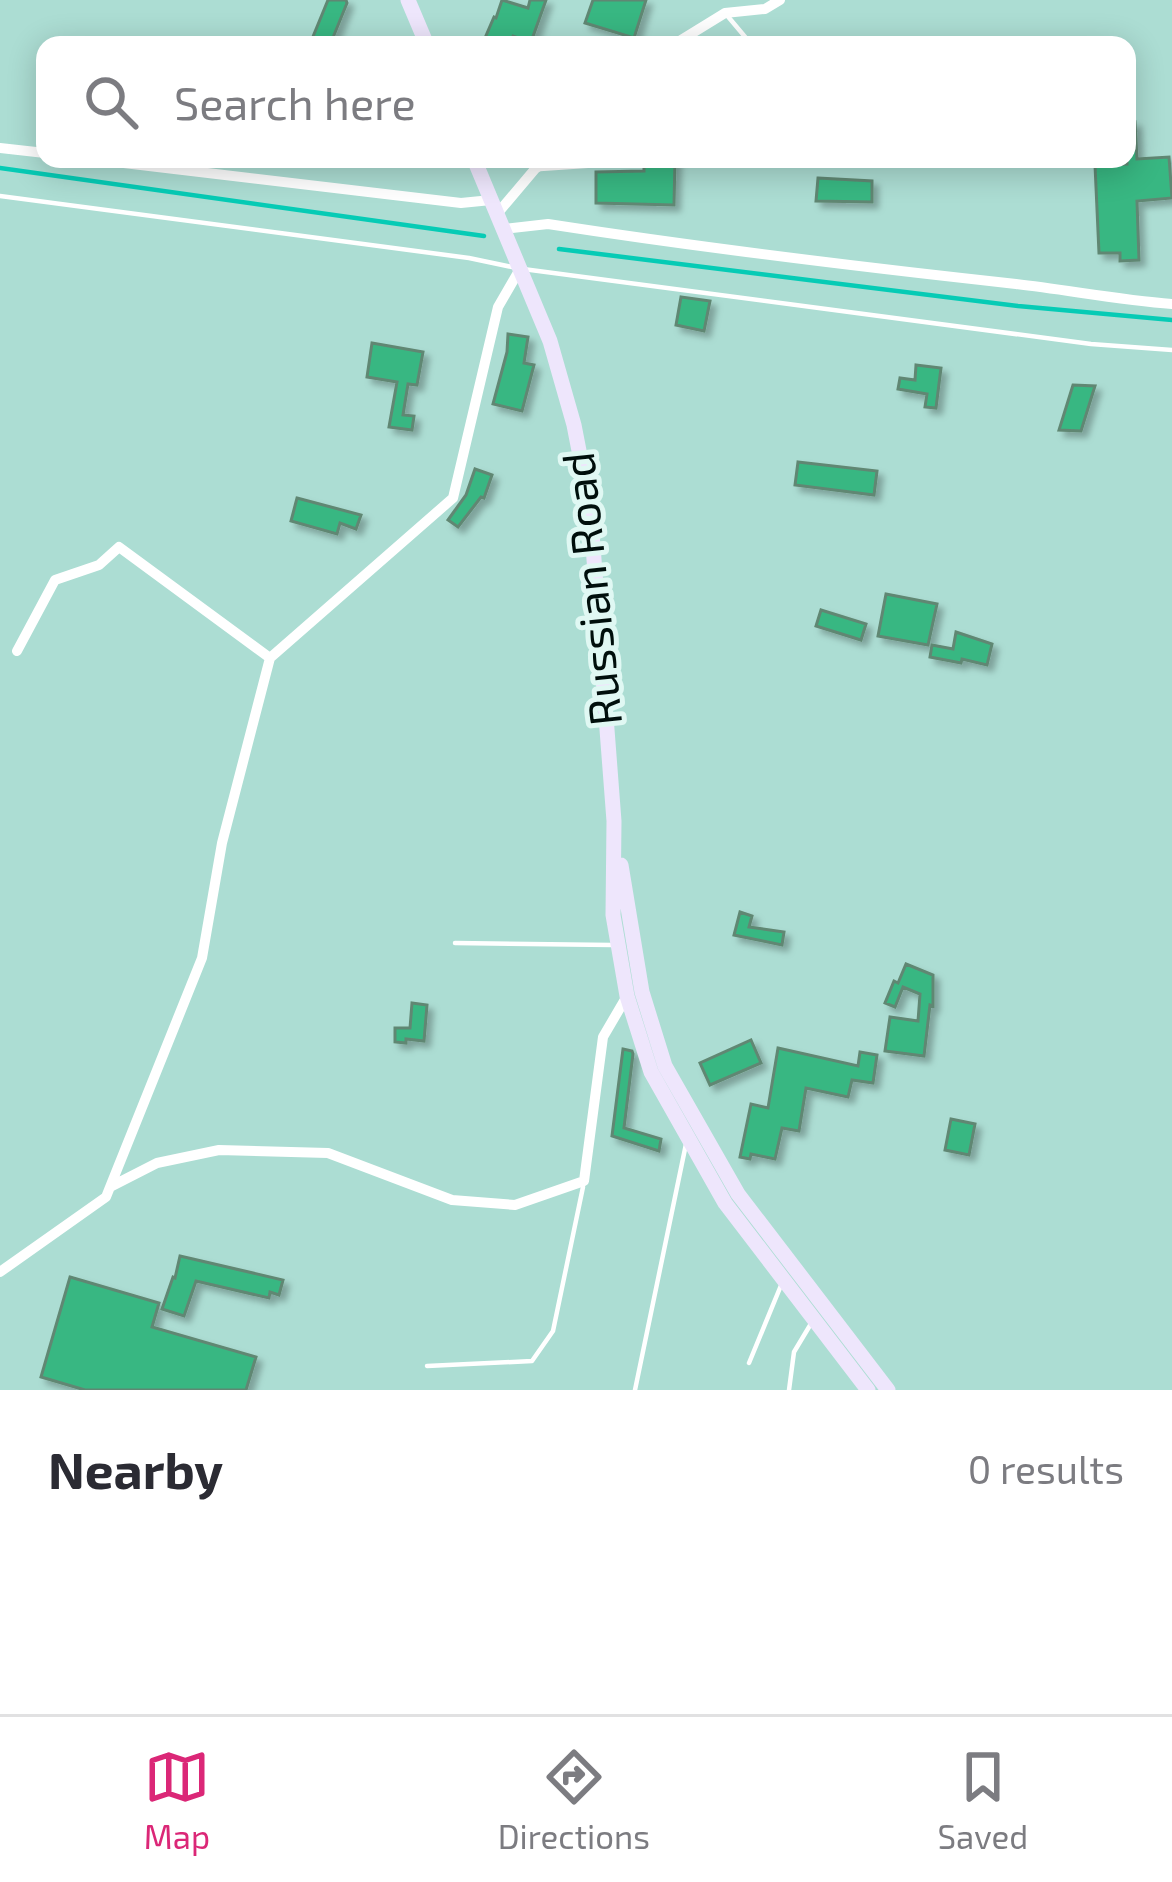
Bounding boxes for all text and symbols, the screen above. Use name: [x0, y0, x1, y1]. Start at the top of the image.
search box: [36, 36, 1136, 168]
icon: search: [78, 69, 144, 135]
text: Search here: [174, 75, 416, 129]
street label: Russian Road: [549, 450, 631, 729]
text: Nearby: [48, 1438, 223, 1499]
text: 0 results: [968, 1445, 1124, 1492]
tab: Map: [144, 1744, 210, 1856]
tab: Directions: [498, 1744, 650, 1856]
tab: Saved: [938, 1744, 1028, 1856]

